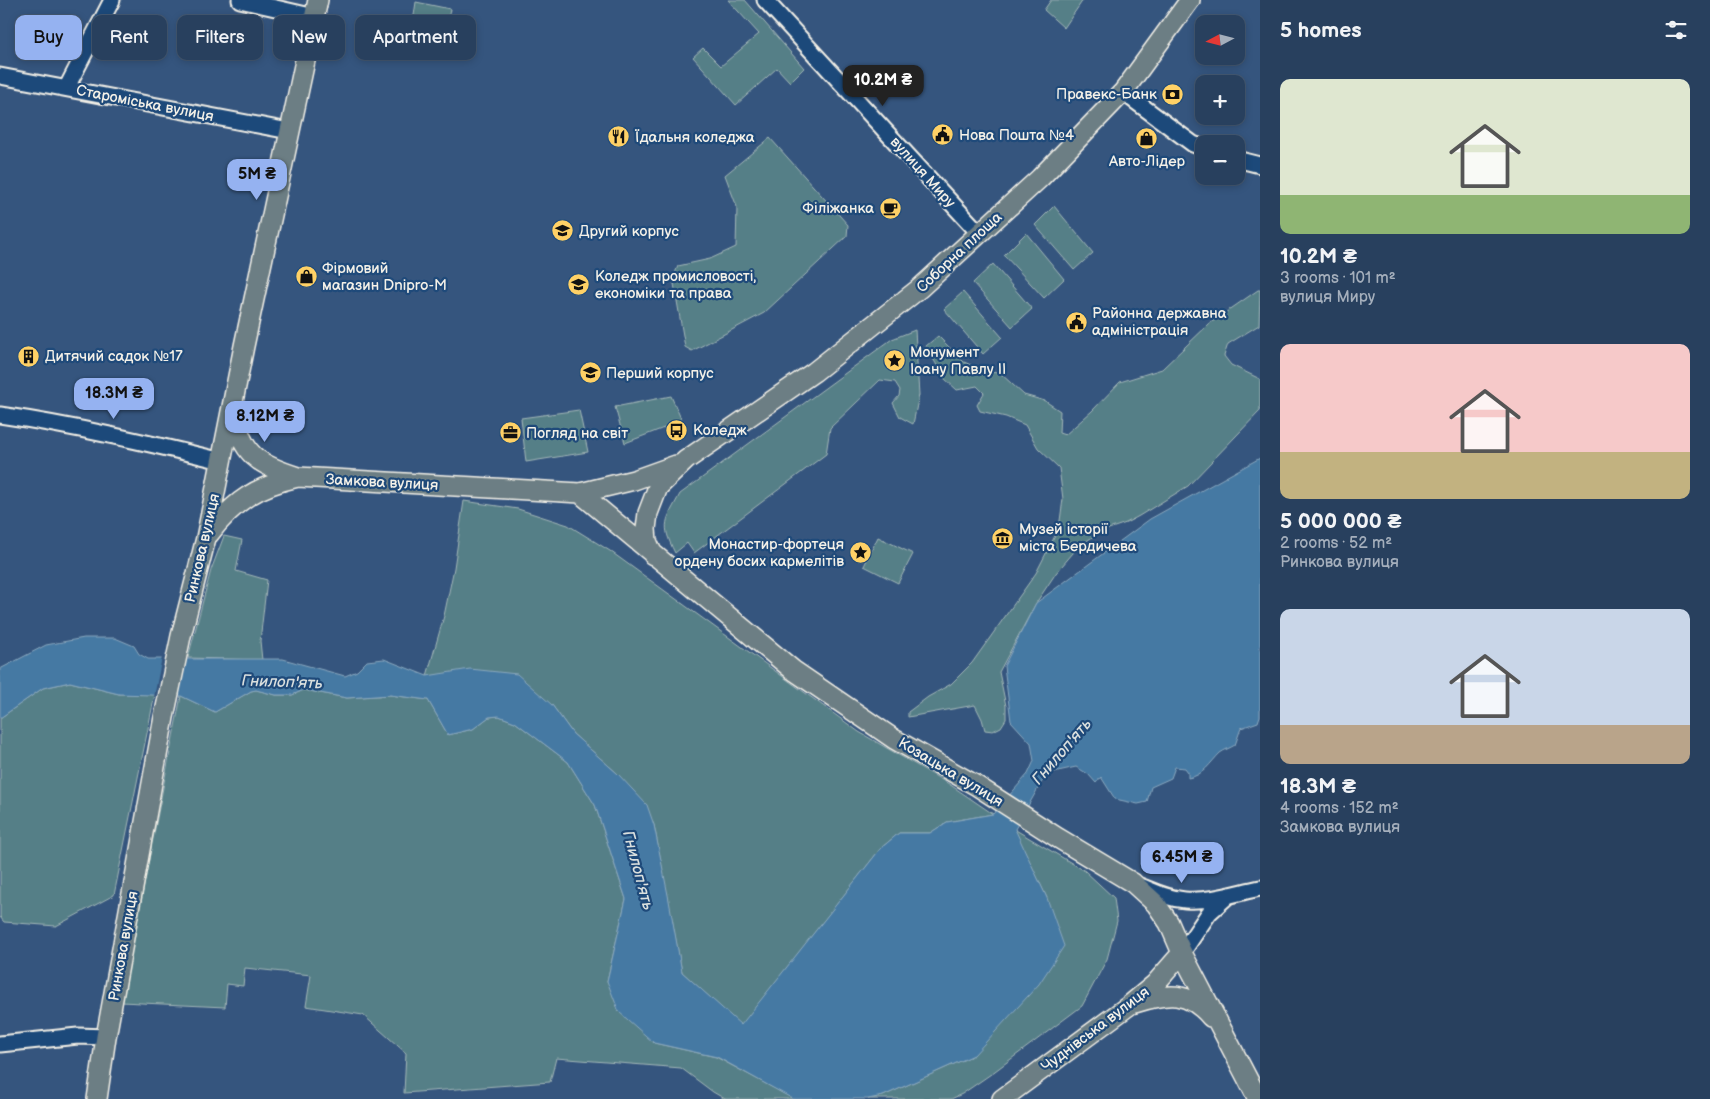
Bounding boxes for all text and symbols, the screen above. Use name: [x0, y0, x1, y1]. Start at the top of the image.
chip: Buy: [15, 15, 82, 60]
chip: Rent: [92, 15, 167, 60]
chip: Filters: [177, 15, 263, 60]
chip: New: [273, 15, 345, 60]
chip: Apartment: [355, 15, 476, 60]
north arrow: [1195, 15, 1245, 65]
map controls: [1195, 15, 1245, 185]
icon: filters: [1662, 16, 1690, 44]
text: 5 homes: [1280, 18, 1362, 43]
pin: 10.2M ₴: [837, 64, 929, 107]
text: 10.2M ₴: [854, 71, 912, 90]
button: +: [1195, 75, 1245, 125]
street label: Староміська вулиця: [74, 81, 215, 126]
bank icon: Правекс-Банк: [1161, 82, 1185, 106]
place label: Правекс-Банк: [1056, 85, 1157, 104]
icon: home: [1440, 111, 1530, 201]
public building icon: Нова Пошта №4: [931, 123, 955, 147]
restaurant icon: Їдальня коледжа: [607, 125, 631, 149]
place label: Нова Пошта №4: [959, 126, 1074, 145]
shop icon: Авто-Лідер: [1135, 126, 1159, 150]
place label: Їдальня коледжа: [634, 128, 755, 147]
street label: вулиця Миру: [886, 133, 960, 212]
button: −: [1195, 135, 1245, 185]
place label: Авто-Лідер: [1108, 152, 1186, 171]
pin: 5M ₴: [227, 158, 287, 201]
text: 5M ₴: [238, 165, 276, 184]
cafe icon: Філіжанка: [878, 196, 902, 220]
place label: Філіжанка: [802, 199, 874, 218]
street label: Соборна площа: [913, 208, 1006, 297]
school or university icon: Другий корпус: [551, 219, 575, 243]
place label: Другий корпус: [579, 222, 679, 241]
text: 10.2M ₴: [1280, 244, 1357, 269]
place label: Фірмовий магазин Dnipro-M: [322, 259, 447, 295]
shop icon: Фірмовий магазин Dnipro-M: [294, 265, 318, 289]
place label: Коледж промисловості, економіки та права: [595, 267, 756, 303]
text: 3 rooms · 101 m²: [1280, 269, 1396, 288]
school or university icon: Коледж промисловості, економіки та права: [567, 273, 591, 297]
text: вулиця Миру: [1280, 288, 1375, 307]
place label: Районна державна адміністрація: [1092, 304, 1227, 340]
public building icon: Районна державна адміністрація: [1064, 310, 1088, 334]
place label: Монумент Іоану Павлу ІІ: [910, 343, 1006, 379]
building icon: Дитячий садок №17: [17, 344, 41, 368]
place label: Дитячий садок №17: [45, 347, 183, 366]
place icon: Монумент Іоану Павлу ІІ: [882, 349, 906, 373]
school or university icon: Перший корпус: [578, 361, 602, 385]
place label: Перший корпус: [606, 364, 714, 383]
icon: home: [1440, 376, 1530, 466]
pin: 18.3M ₴: [68, 378, 160, 420]
text: 18.3M ₴: [85, 384, 143, 403]
pin: 8.12M ₴: [219, 400, 311, 443]
text: 8.12M ₴: [236, 407, 294, 426]
bus stop icon: Коледж: [665, 418, 689, 442]
office icon: Погляд на світ: [498, 421, 522, 445]
place label: Коледж: [693, 421, 747, 440]
place label: Погляд на світ: [526, 424, 628, 443]
street label: Замкова вулиця: [325, 470, 439, 495]
street label: Ринкова вулиця: [181, 492, 224, 605]
text: 5 000 000 ₴: [1280, 509, 1402, 534]
place label: Музей історії міста Бердичева: [1019, 520, 1137, 556]
museum icon: Музей історії міста Бердичева: [991, 526, 1015, 550]
text: 2 rooms · 52 m²: [1280, 534, 1392, 553]
place label: Монастир-фортеця ордену босих кармелітів: [675, 535, 844, 571]
place icon: Монастир-фортеця ордену босих кармелітів: [848, 541, 872, 565]
text: Ринкова вулиця: [1280, 553, 1399, 572]
icon: home: [1440, 641, 1530, 731]
water label: Гнилоп'ять: [241, 672, 323, 693]
water label: Гнилоп'ять: [1028, 715, 1096, 789]
street label: Козацька вулиця: [895, 734, 1007, 811]
text: 18.3M ₴: [1280, 774, 1356, 799]
text: 4 rooms · 152 m²: [1280, 799, 1399, 818]
text: Замкова вулиця: [1280, 818, 1400, 837]
water label: Гнилоп'ять: [618, 829, 657, 912]
pin: 6.45M ₴: [1136, 842, 1228, 884]
text: 6.45M ₴: [1152, 848, 1212, 867]
street label: Ринкова вулиця: [104, 890, 143, 1003]
street label: Чуднівська вулиця: [1038, 983, 1153, 1076]

